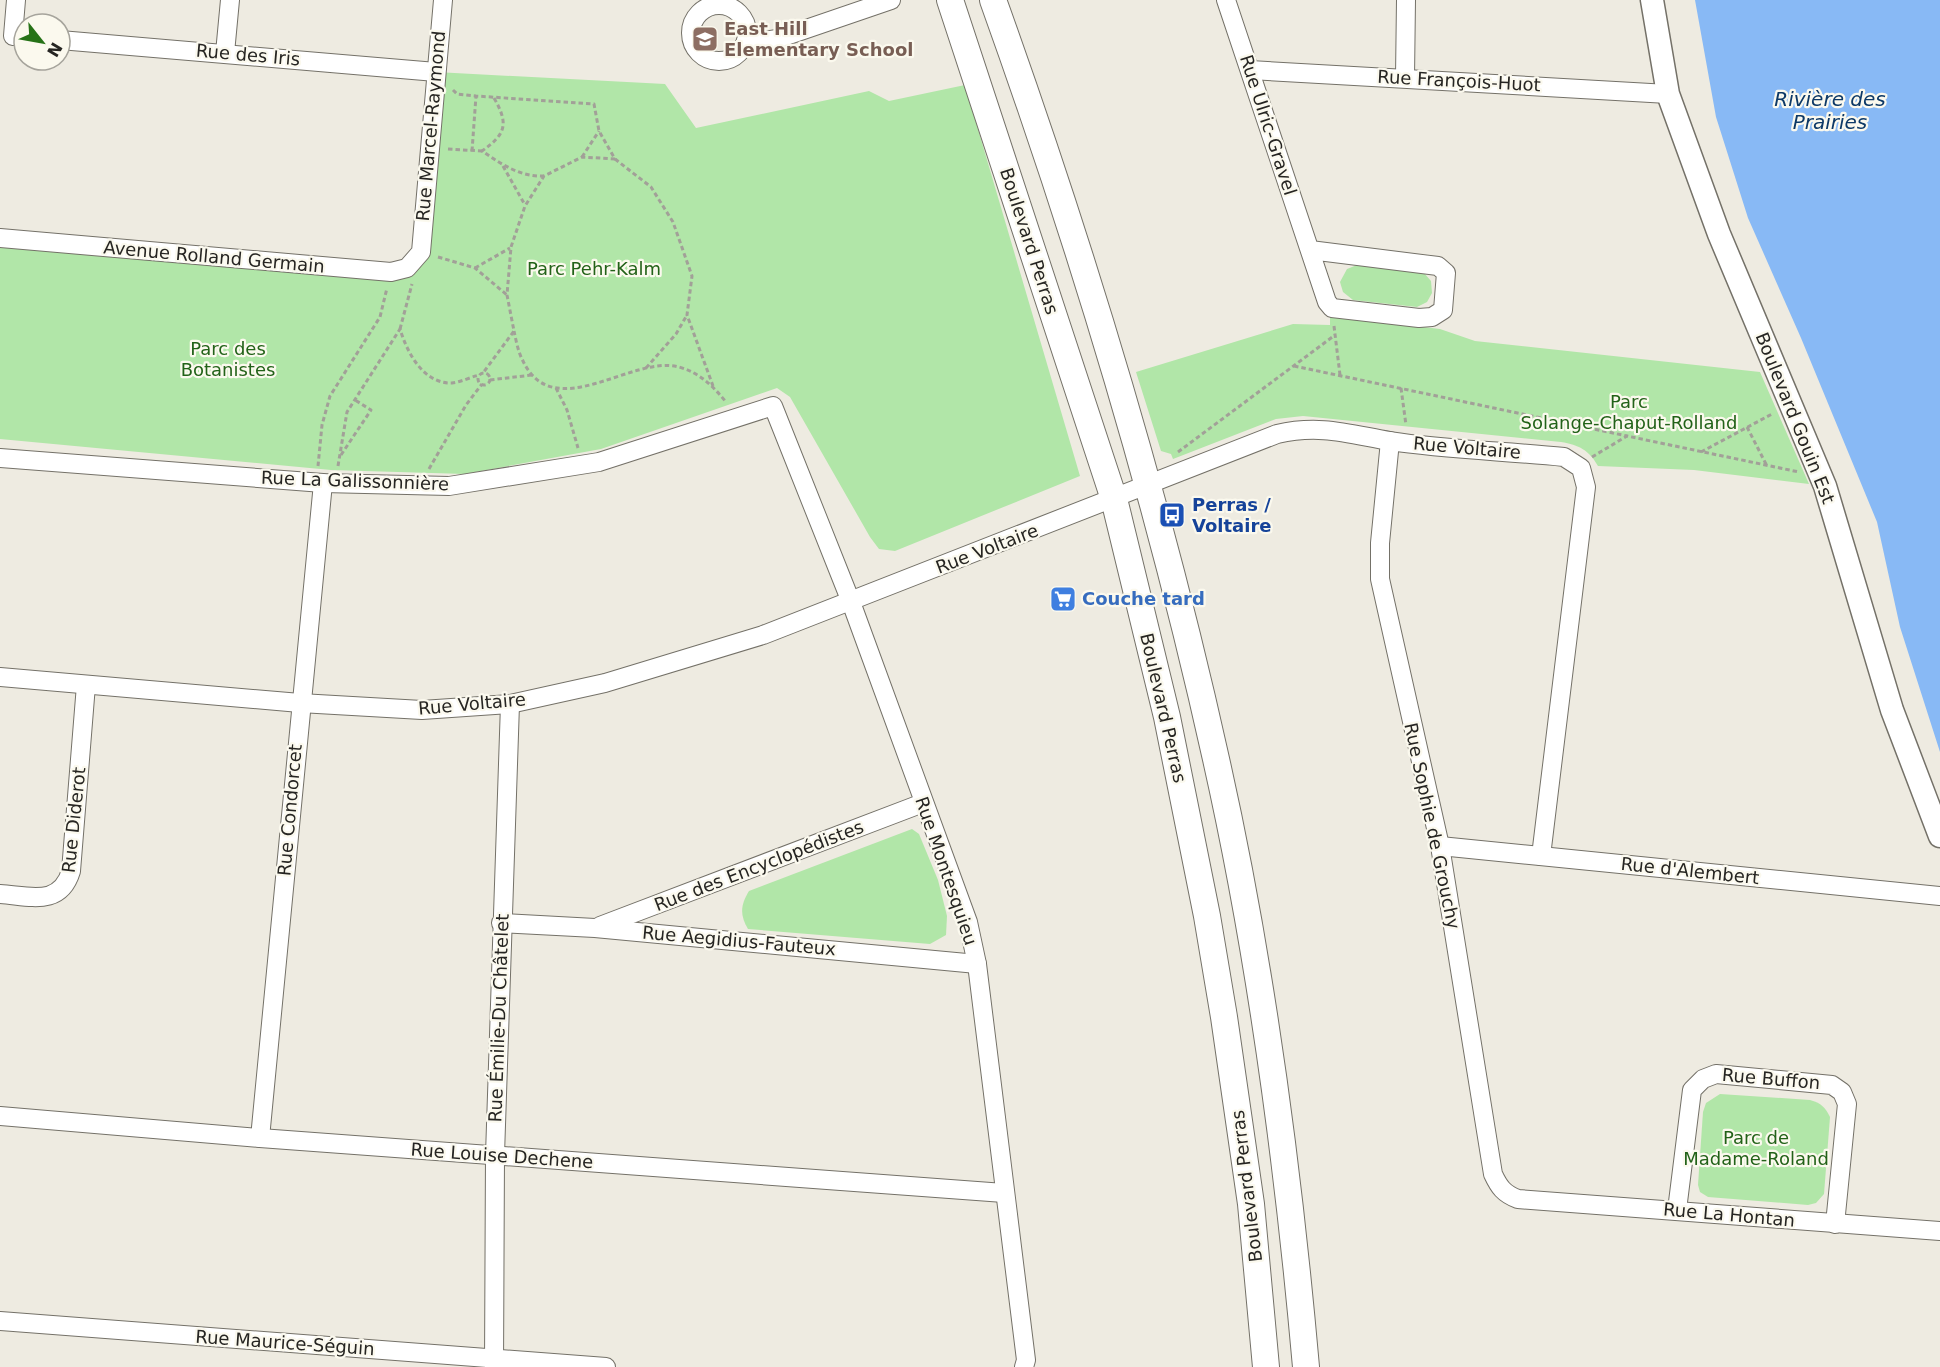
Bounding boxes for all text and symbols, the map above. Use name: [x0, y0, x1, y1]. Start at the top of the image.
north arrow: [12, 12, 72, 72]
place label: East Hill Elementary School: [724, 18, 913, 60]
school or university icon: East Hill Elementary School: [690, 24, 720, 54]
street label: Rue Marcel-Raymond: [412, 30, 449, 222]
text: N: [43, 39, 66, 60]
street label: Rue des Iris: [195, 39, 301, 70]
street label: Rue Ulric-Gravel: [1236, 52, 1301, 198]
street label: Rue François-Huot: [1377, 66, 1541, 95]
water label: Rivière des Prairies: [1774, 87, 1886, 134]
street label: Boulevard Perras: [996, 165, 1063, 317]
street label: Avenue Rolland Germain: [103, 236, 326, 277]
park label: Parc Pehr-Kalm: [527, 258, 661, 279]
street label: Boulevard Gouin Est: [1751, 329, 1839, 507]
park label: Parc des Botanistes: [181, 338, 275, 380]
park label: Parc Solange-Chaput-Rolland: [1521, 391, 1737, 433]
street label: Rue Voltaire: [1412, 432, 1522, 463]
street label: Rue La Galissonnière: [261, 467, 450, 494]
place label: Perras / Voltaire: [1192, 494, 1272, 536]
bus stop icon: Perras / Voltaire: [1157, 500, 1187, 530]
street label: Rue Voltaire: [933, 519, 1041, 578]
supermarket icon: Couche tard: [1048, 584, 1078, 614]
place label: Couche tard: [1082, 588, 1205, 609]
street label: Boulevard Perras: [1136, 631, 1191, 785]
street label: Rue Voltaire: [417, 688, 527, 719]
street label: Rue Sophie de Grouchy: [1400, 721, 1465, 931]
street label: Rue Condorcet: [273, 743, 306, 877]
street label: Rue Diderot: [58, 766, 90, 874]
street label: Rue Montesquieu: [911, 794, 982, 948]
street label: Rue des Encyclopédistes: [651, 816, 866, 915]
street label: Rue d'Alembert: [1620, 853, 1760, 888]
street label: Rue Émilie-Du Châtelet: [484, 913, 513, 1123]
street label: Rue Aegidius-Fauteux: [641, 922, 837, 959]
street label: Rue Buffon: [1721, 1064, 1821, 1093]
street label: Boulevard Perras: [1227, 1109, 1266, 1263]
park label: Parc de Madame-Roland: [1683, 1127, 1829, 1169]
street label: Rue Louise Dechene: [410, 1139, 594, 1172]
street label: Rue La Hontan: [1662, 1198, 1796, 1231]
street label: Rue Maurice-Séguin: [195, 1326, 375, 1359]

